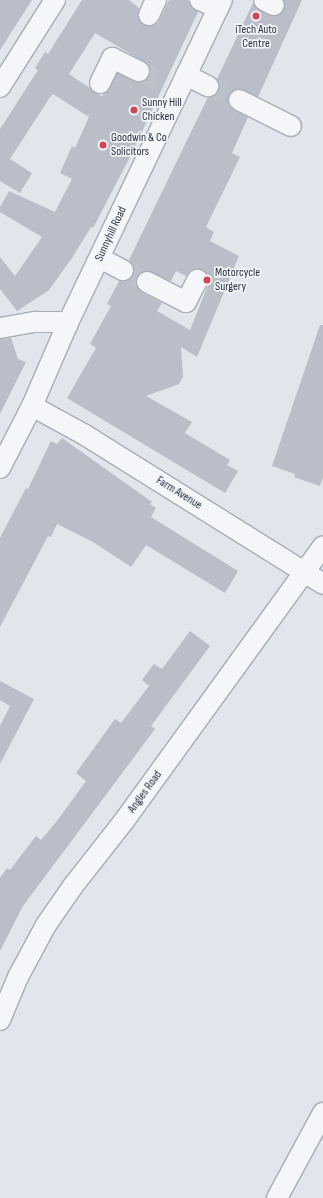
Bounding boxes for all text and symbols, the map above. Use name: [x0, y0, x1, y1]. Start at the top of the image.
marker: iTech Auto Centre: [251, 11, 261, 21]
place label: iTech Auto Centre: [235, 23, 277, 51]
place label: Sunny Hill Chicken: [142, 96, 182, 124]
marker: Sunny Hill Chicken: [129, 105, 139, 115]
place label: Goodwin & Co Solicitors: [111, 131, 167, 159]
marker: Goodwin & Co Solicitors: [98, 140, 108, 150]
street label: Sunnyhill Road: [92, 204, 130, 264]
place label: Motorcycle Surgery: [215, 266, 260, 294]
marker: Motorcycle Surgery: [202, 275, 212, 285]
street label: Farm Avenue: [153, 473, 205, 513]
street label: Angles Road: [125, 768, 165, 816]

